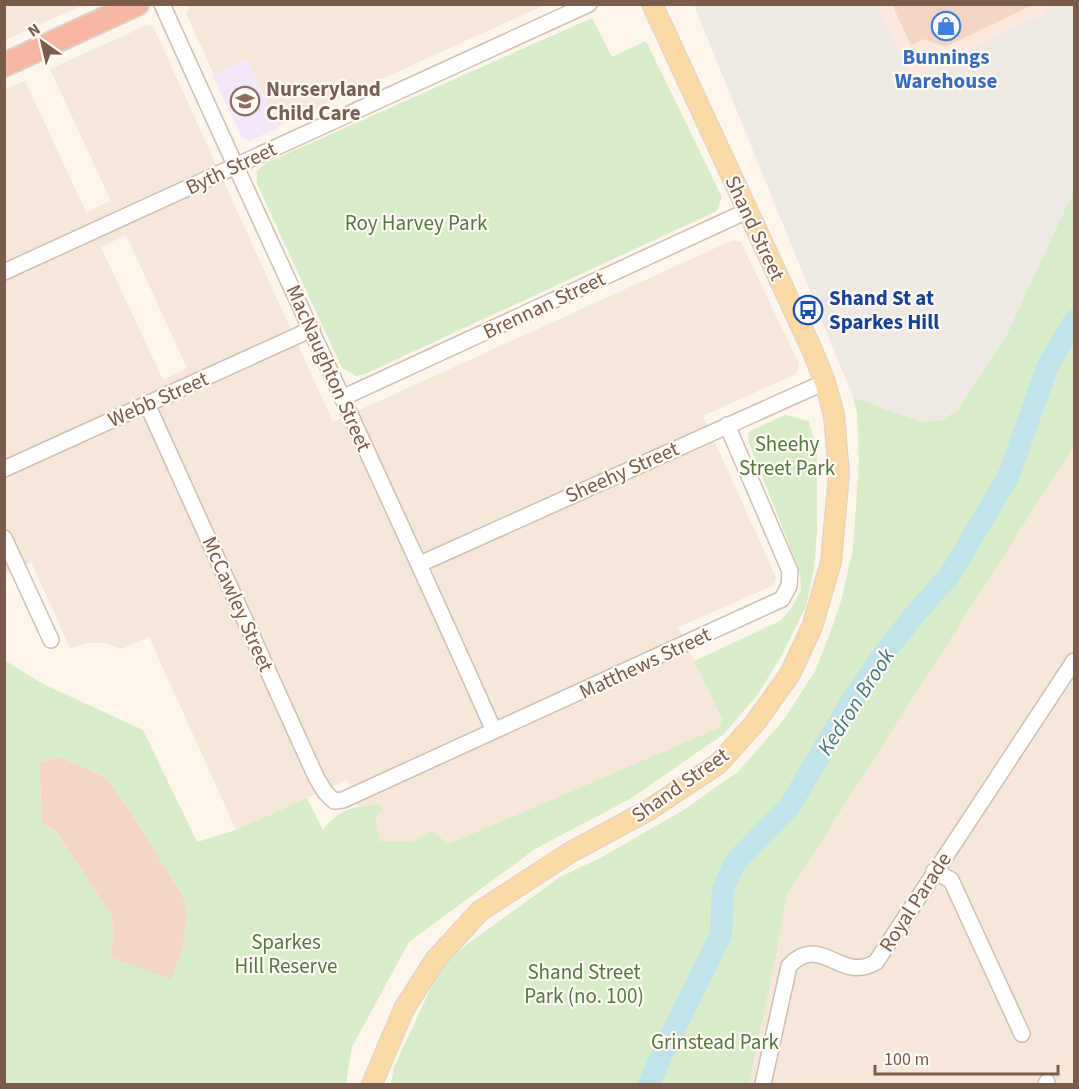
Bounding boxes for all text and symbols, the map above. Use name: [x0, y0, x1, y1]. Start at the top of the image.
shop icon: Bunnings Warehouse: [930, 10, 962, 42]
north arrow: [12, 12, 72, 72]
text: N: [24, 18, 45, 42]
place label: Bunnings Warehouse: [895, 42, 997, 96]
place label: Nurseryland Child Care: [266, 74, 381, 128]
school or university icon: Nurseryland Child Care: [229, 85, 261, 117]
street label: Byth Street: [181, 134, 281, 202]
street label: Shand Street: [717, 170, 793, 286]
park label: Roy Harvey Park: [345, 208, 488, 238]
street label: Brennan Street: [478, 264, 610, 346]
street label: MacNaughton Street: [279, 280, 379, 456]
place label: Shand St at Sparkes Hill: [829, 283, 939, 337]
bus stop icon: Shand St at Sparkes Hill: [792, 294, 824, 326]
street label: Webb Street: [103, 364, 213, 434]
park label: Sheehy Street Park: [739, 429, 836, 483]
street label: Sheehy Street: [560, 434, 684, 510]
street label: McCawley Street: [195, 532, 281, 676]
street label: Matthews Street: [574, 619, 716, 707]
water label: Kedron Brook: [809, 642, 903, 762]
street label: Shand Street: [625, 740, 735, 830]
street label: Royal Parade: [871, 846, 959, 958]
park label: Sparkes Hill Reserve: [234, 927, 338, 981]
park label: Shand Street Park (no. 100): [524, 957, 644, 1011]
park label: Grinstead Park: [651, 1027, 780, 1057]
scale bar: [875, 1038, 1058, 1076]
text: 100 m: [884, 1047, 929, 1072]

